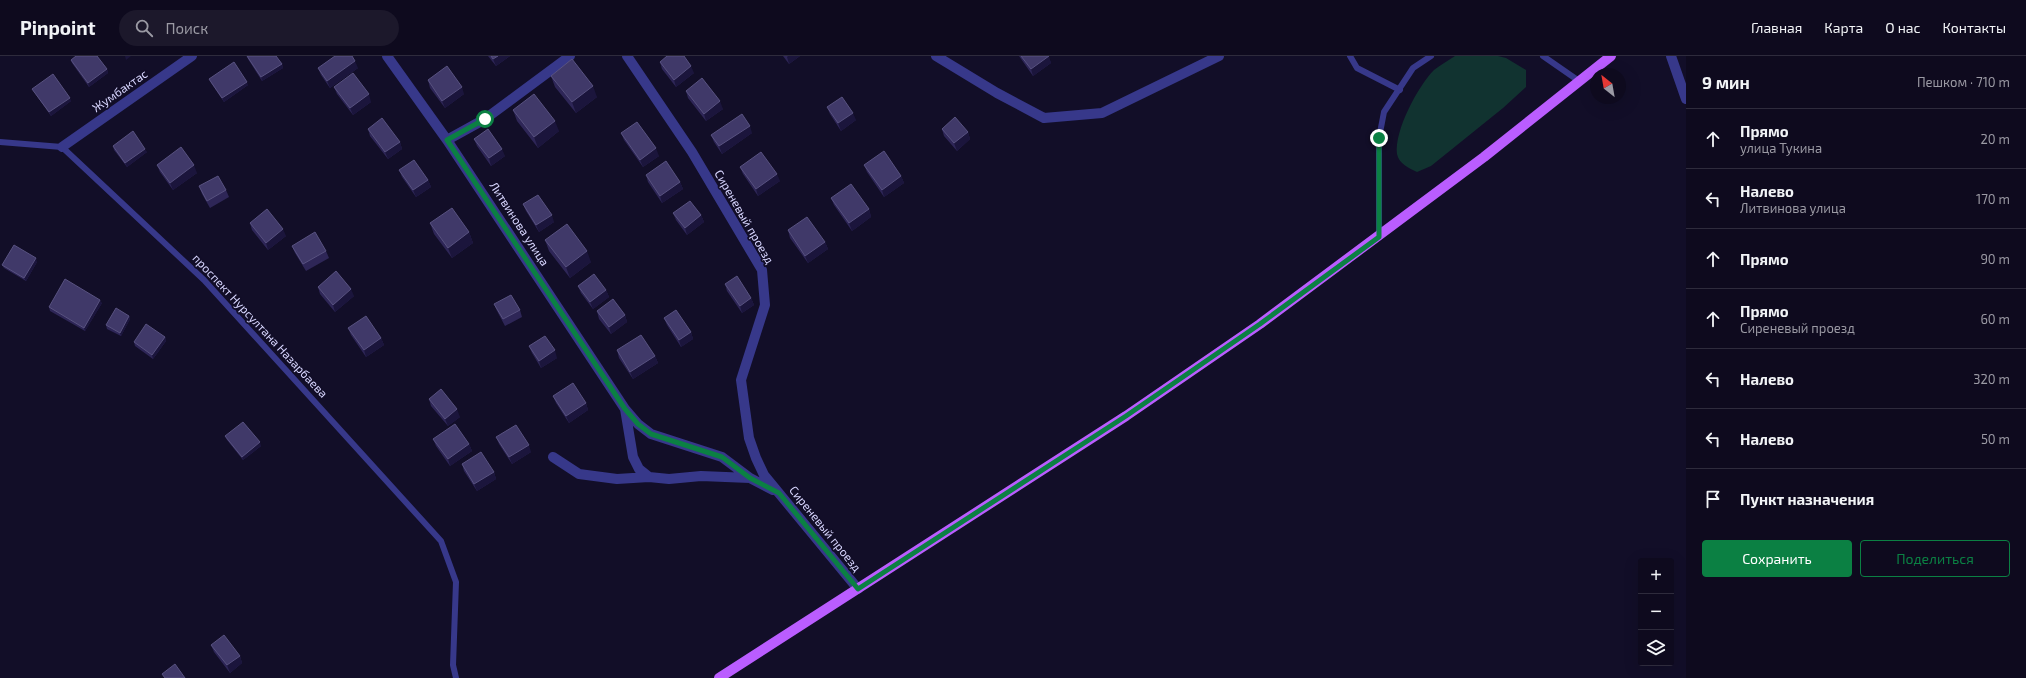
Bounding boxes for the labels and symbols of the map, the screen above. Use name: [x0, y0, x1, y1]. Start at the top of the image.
street label: Жумбактас: [89, 66, 150, 115]
north arrow: [1590, 68, 1626, 104]
route start: [476, 110, 494, 128]
route end: [1370, 129, 1388, 147]
street label: Сиреневый проезд: [712, 167, 777, 266]
street label: Литвинова улица: [487, 179, 552, 269]
street label: проспект Нурсултана Назарбаева: [190, 251, 331, 401]
street label: Сиреневый проезд: [787, 483, 865, 574]

